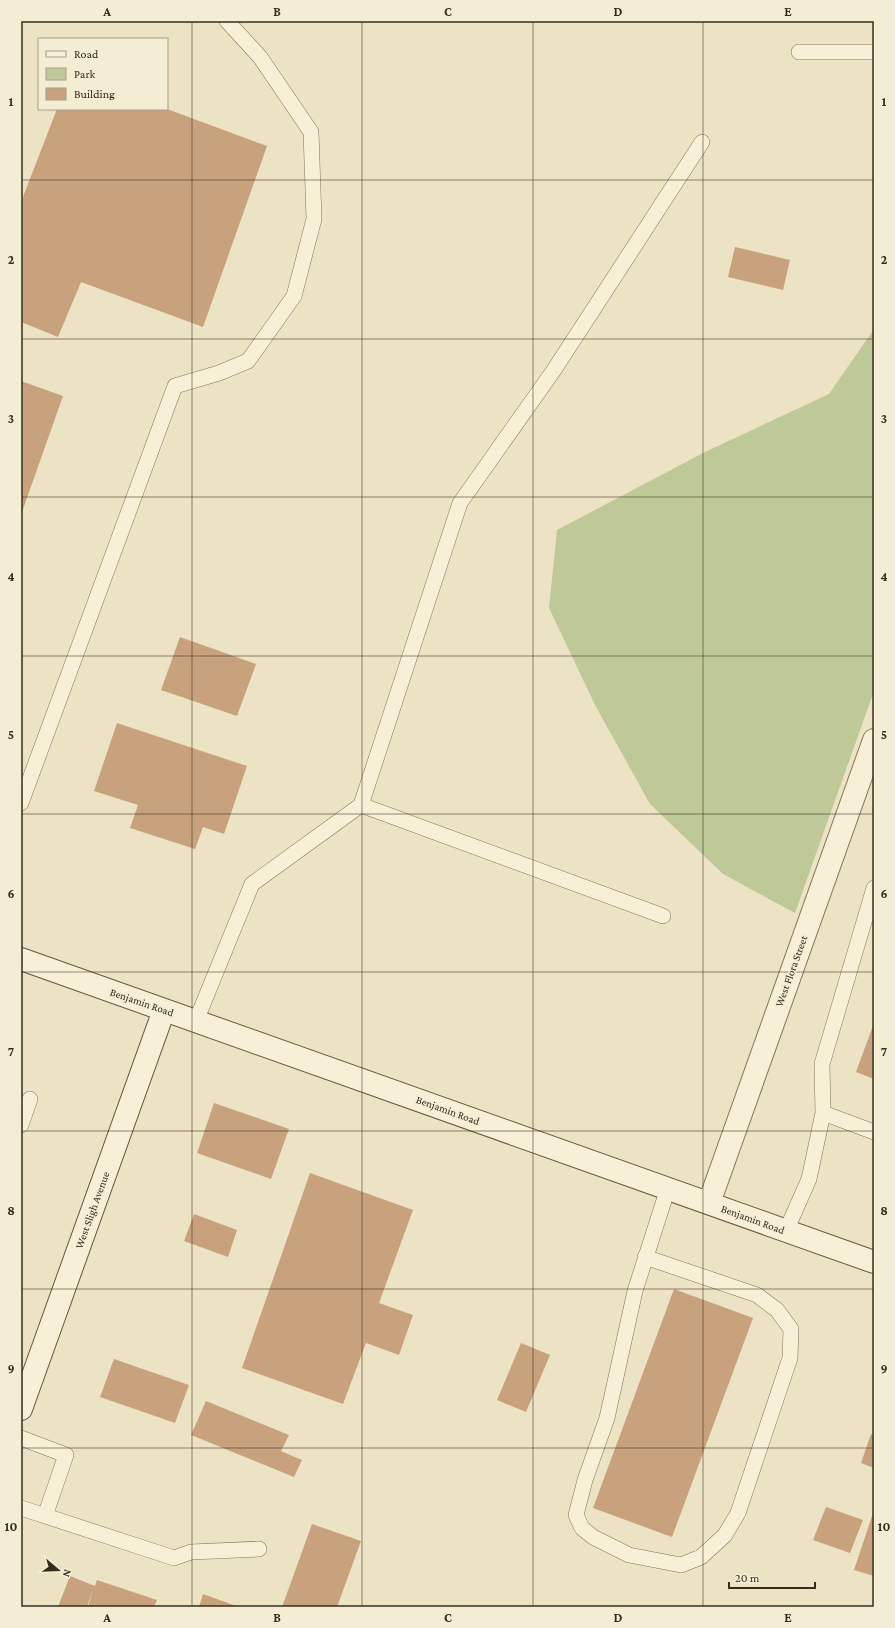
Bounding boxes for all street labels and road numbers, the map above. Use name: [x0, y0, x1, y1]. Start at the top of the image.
street label: West Flora Street: [773, 933, 810, 1008]
street label: Benjamin Road: [108, 985, 176, 1020]
street label: Benjamin Road: [414, 1093, 482, 1128]
street label: West Sligh Avenue: [72, 1170, 113, 1250]
street label: Benjamin Road: [719, 1202, 787, 1237]

